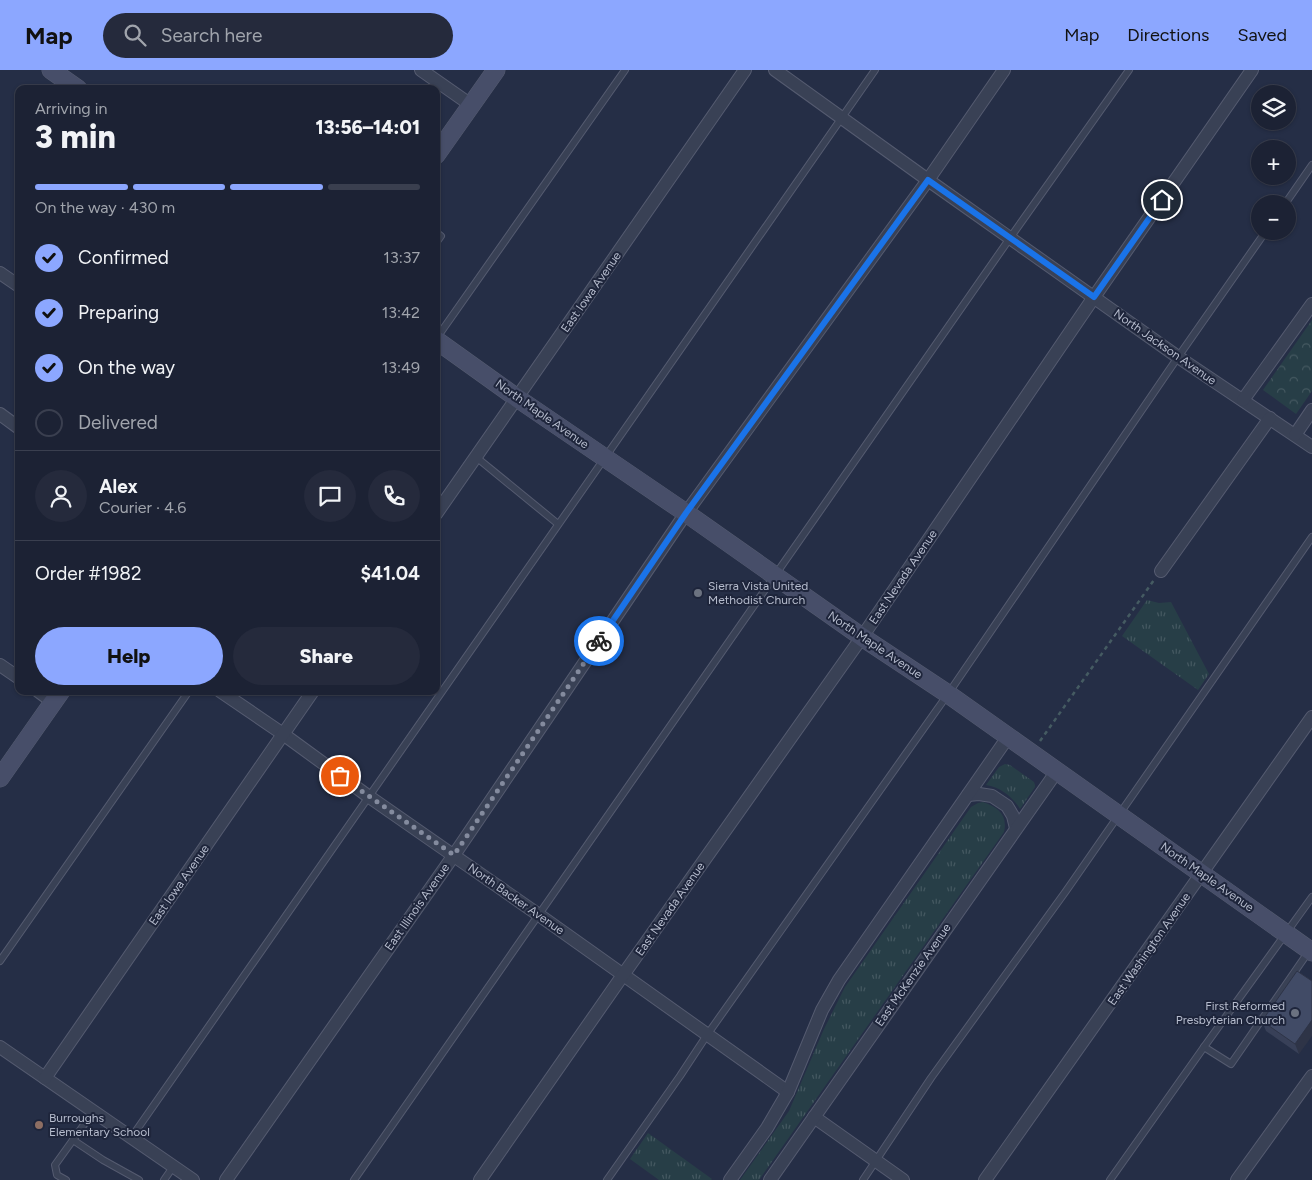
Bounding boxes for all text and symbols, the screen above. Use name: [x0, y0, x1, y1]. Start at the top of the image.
search box: [103, 13, 453, 58]
text: Map: [25, 21, 73, 50]
icon: search: [121, 21, 149, 49]
text: Search here: [161, 24, 262, 47]
text: Map: [1064, 24, 1099, 46]
text: Directions: [1127, 24, 1209, 46]
text: Saved: [1237, 24, 1287, 46]
map controls: [1251, 85, 1296, 240]
button: layers: [1251, 85, 1296, 130]
text: Arriving in: [35, 99, 107, 118]
text: 13:56–14:01: [316, 116, 420, 139]
text: 3 min: [35, 118, 116, 156]
button: +: [1251, 140, 1296, 185]
pin: [1141, 179, 1183, 221]
icon: home: [1148, 186, 1176, 214]
button: −: [1251, 195, 1296, 240]
text: On the way · 430 m: [35, 198, 175, 217]
icon: check: [35, 244, 63, 272]
text: Confirmed: [78, 246, 169, 269]
text: 13:37: [383, 248, 420, 267]
street label: East Iowa Avenue: [558, 249, 624, 335]
icon: check: [35, 299, 63, 327]
text: Preparing: [78, 301, 159, 324]
text: 13:42: [382, 303, 420, 322]
street label: North Jackson Avenue: [1111, 306, 1219, 388]
icon: check: [35, 354, 63, 382]
text: On the way: [78, 356, 175, 379]
text: 13:49: [382, 358, 420, 377]
street label: North Maple Avenue: [493, 377, 592, 452]
text: Delivered: [78, 411, 158, 434]
button: person: [35, 470, 87, 522]
button: chat: [304, 470, 356, 522]
button: phone: [368, 470, 420, 522]
text: Alex: [99, 475, 138, 498]
text: Courier · 4.6: [99, 498, 186, 517]
street label: East Nevada Avenue: [866, 527, 940, 627]
text: Order #1982: [35, 562, 142, 585]
text: $41.04: [360, 562, 420, 585]
place label: Sierra Vista United Methodist Church: [708, 579, 808, 607]
marker: Sierra Vista United Methodist Church: [692, 587, 704, 599]
street label: North Maple Avenue: [825, 608, 925, 682]
courier: [574, 616, 624, 666]
button: Help: [35, 627, 223, 685]
button: Share: [233, 627, 420, 685]
icon: bike: [585, 627, 613, 655]
pin: [319, 755, 361, 797]
icon: bag: [326, 762, 354, 790]
street label: North Maple Avenue: [1158, 840, 1257, 915]
street label: East Iowa Avenue: [146, 842, 212, 928]
street label: East Nevada Avenue: [632, 859, 708, 958]
street label: East Illinois Avenue: [382, 860, 453, 953]
street label: North Backer Avenue: [465, 860, 567, 938]
street label: East Washington Avenue: [1105, 890, 1193, 1008]
street label: East McKenzie Avenue: [872, 921, 954, 1029]
place label: First Reformed Presbyterian Church: [1176, 999, 1285, 1027]
marker: First Reformed Presbyterian Church: [1289, 1007, 1301, 1019]
place label: Burroughs Elementary School: [49, 1111, 150, 1139]
marker: Burroughs Elementary School: [33, 1119, 45, 1131]

